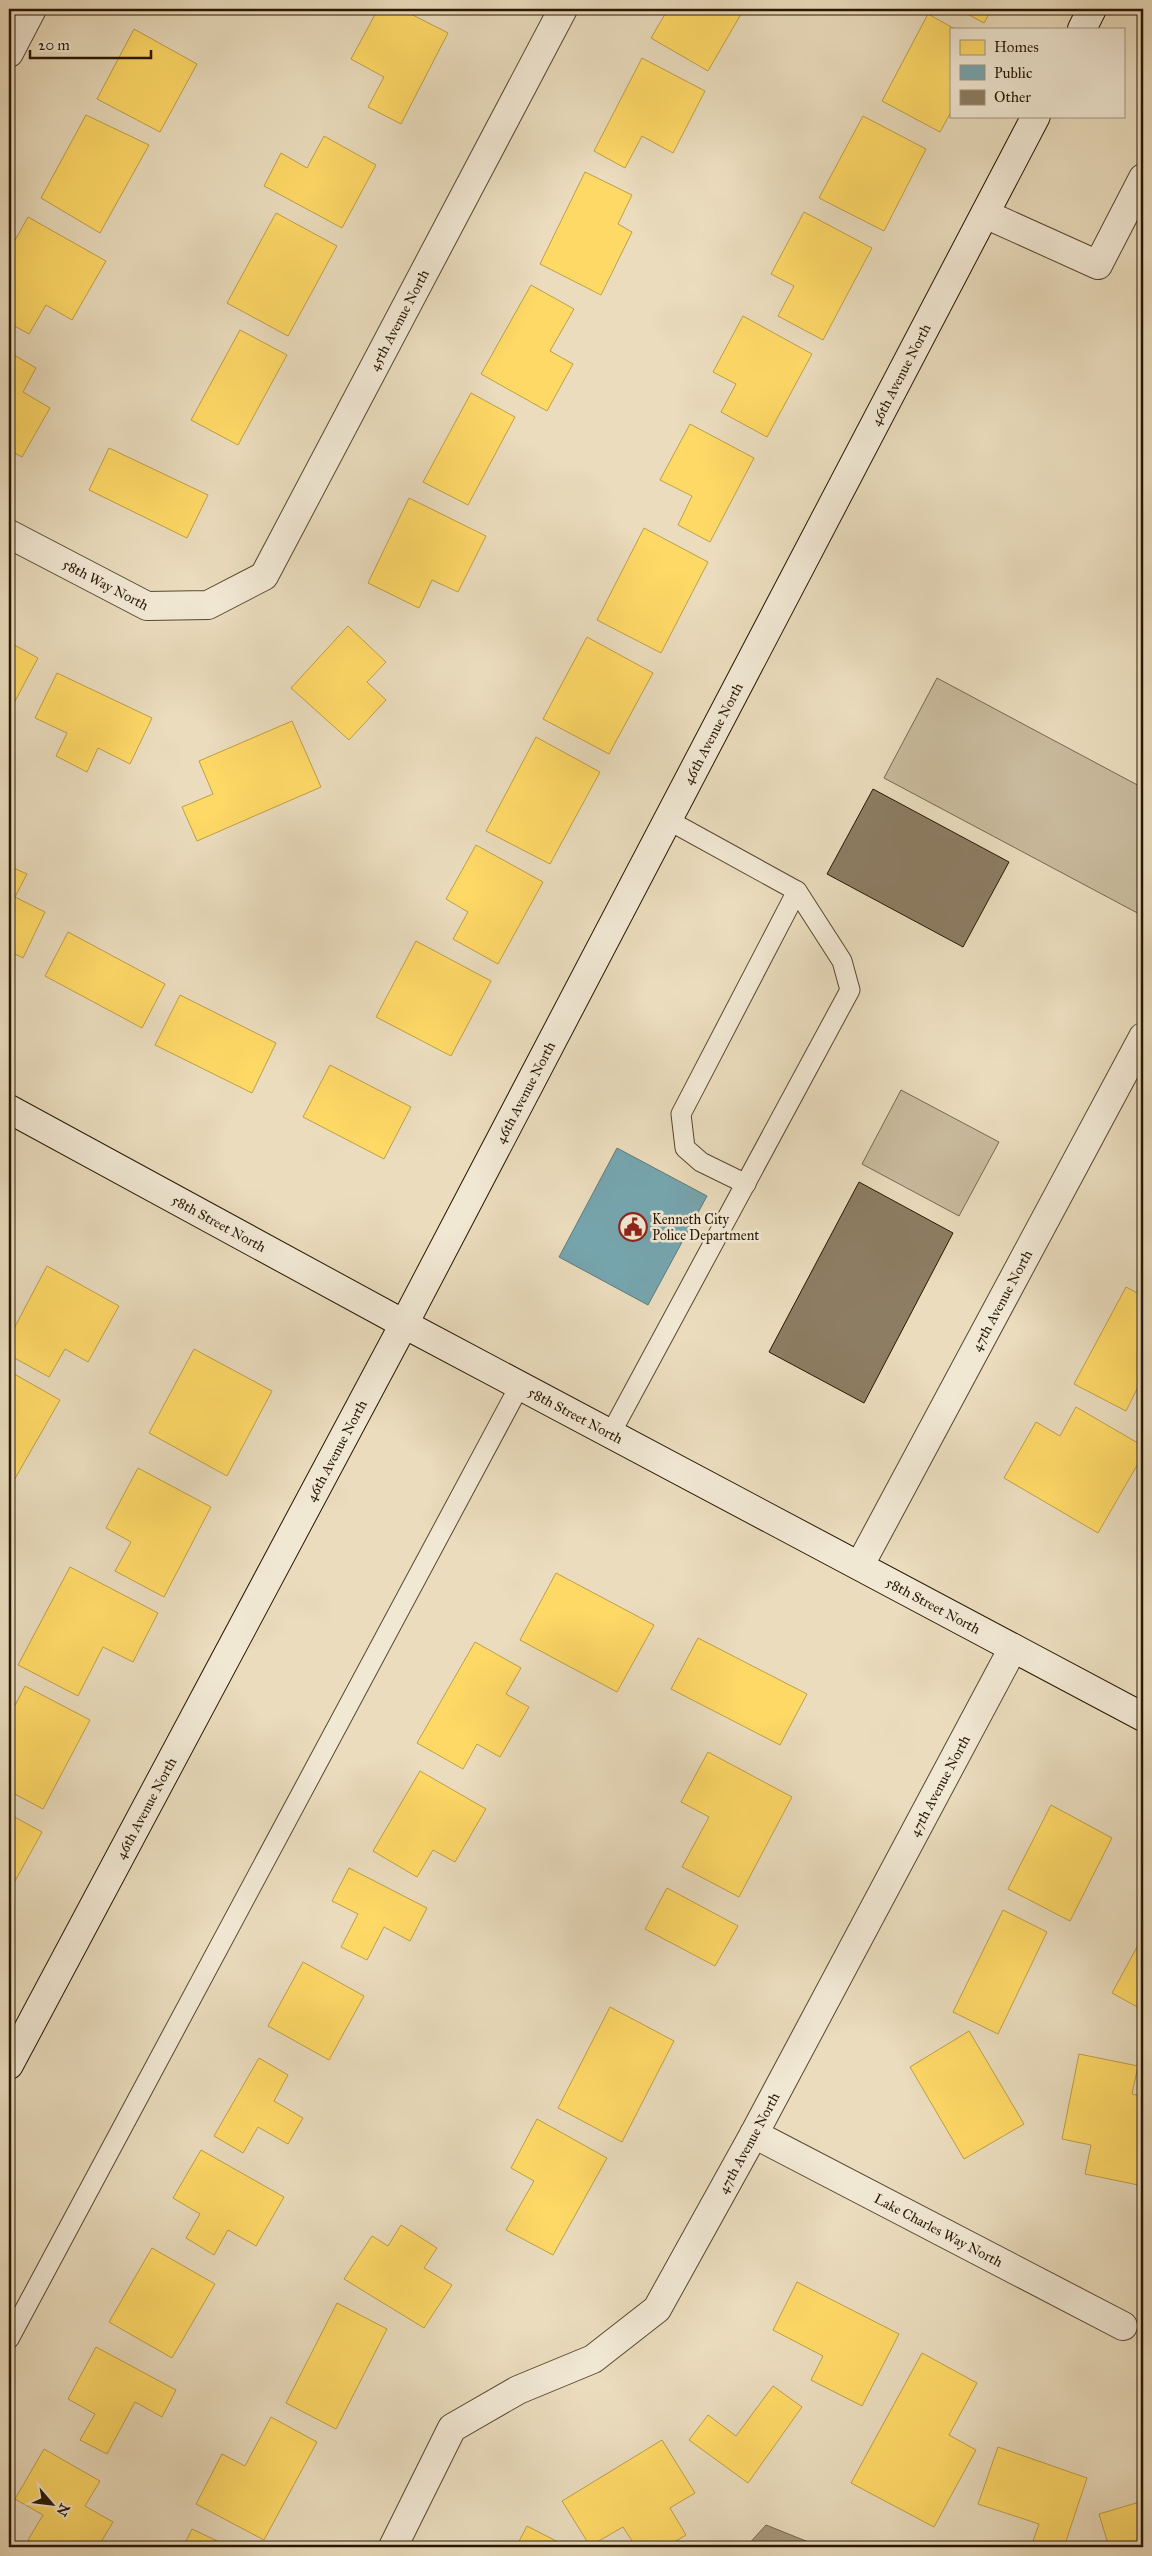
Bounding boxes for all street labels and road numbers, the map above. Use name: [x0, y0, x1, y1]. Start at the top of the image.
street label: 45th Avenue North: [365, 266, 433, 374]
street label: 46th Avenue North: [867, 321, 934, 429]
street label: 58th Way North: [60, 555, 152, 614]
street label: 46th Avenue North: [679, 680, 747, 787]
street label: 46th Avenue North: [491, 1038, 559, 1146]
street label: 58th Street North: [169, 1191, 269, 1256]
street label: 47th Avenue North: [968, 1247, 1036, 1354]
street label: 58th Street North: [525, 1383, 626, 1447]
street label: 46th Avenue North: [302, 1397, 370, 1505]
street label: 58th Street North: [883, 1573, 983, 1637]
street label: 47th Avenue North: [906, 1732, 974, 1839]
street label: 46th Avenue North: [112, 1754, 180, 1862]
street label: 47th Avenue North: [714, 2089, 783, 2196]
street label: Lake Charles Way North: [871, 2190, 1006, 2271]

